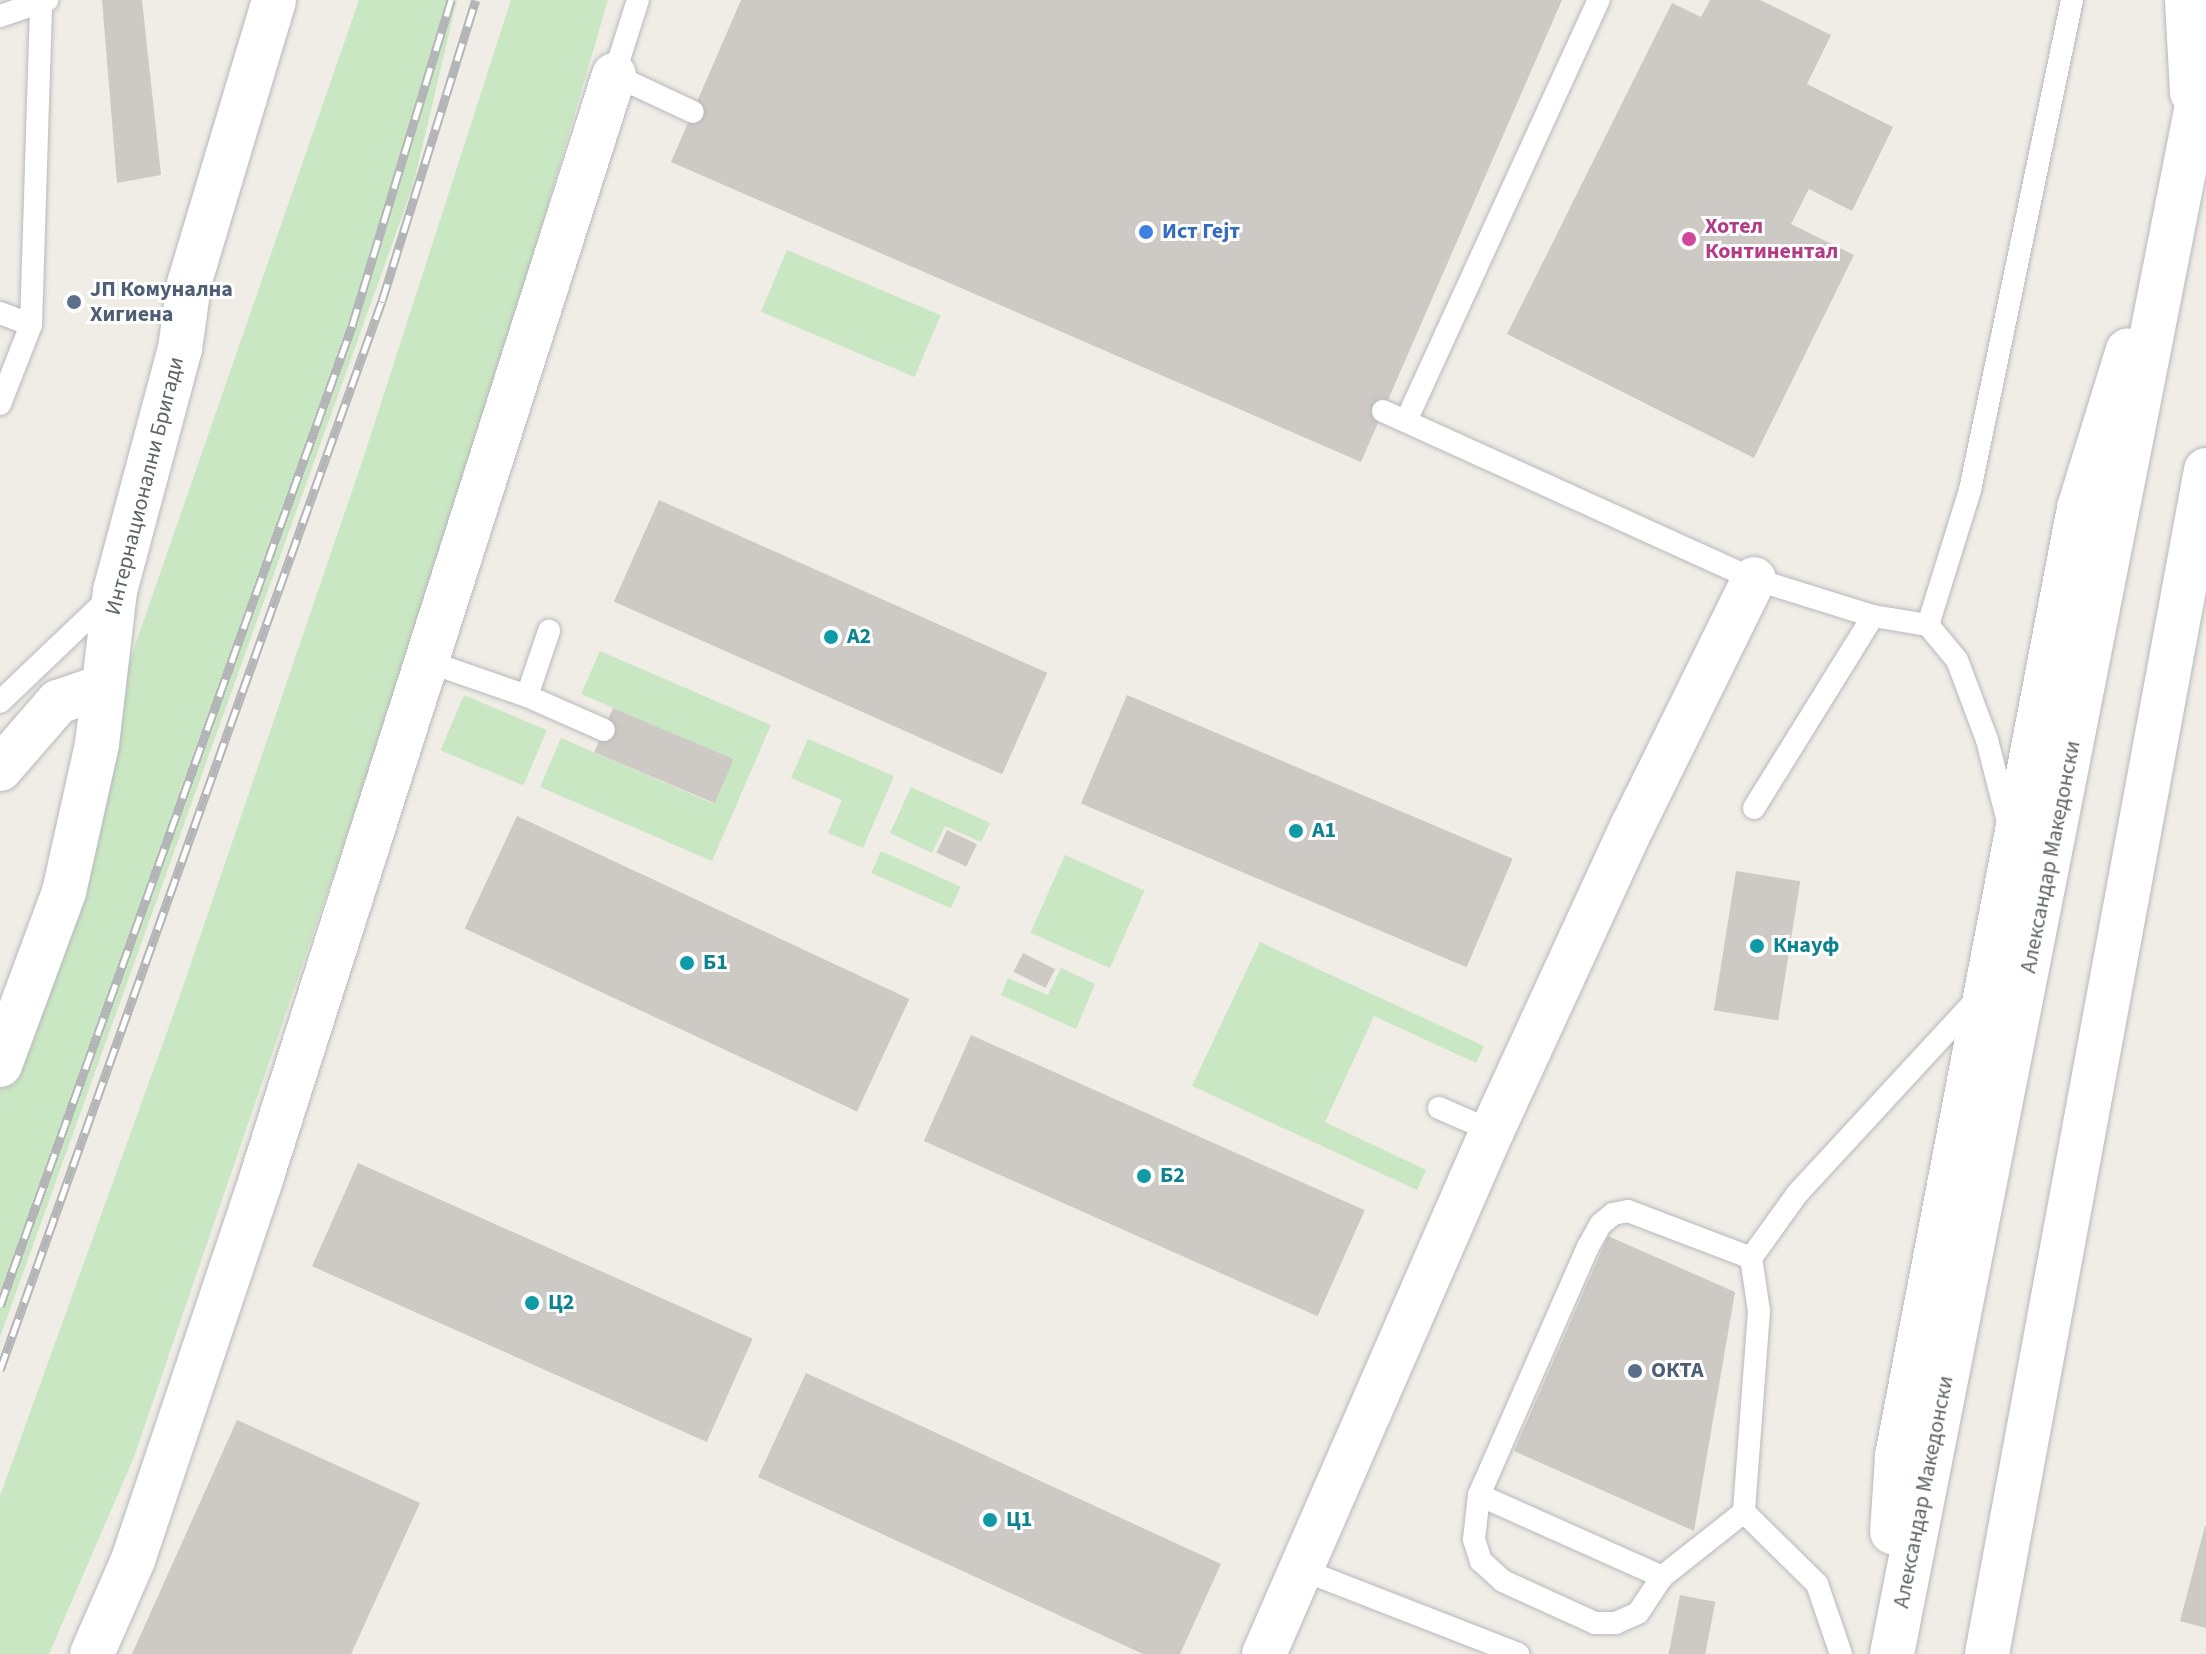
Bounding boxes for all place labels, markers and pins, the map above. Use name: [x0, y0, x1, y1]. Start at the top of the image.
place label: Хотел Континентал: [1705, 213, 1838, 264]
place label: Ист Гејт: [1162, 219, 1240, 245]
marker: Ист Гејт: [1137, 223, 1155, 241]
marker: Хотел Континентал: [1680, 230, 1698, 248]
place label: ЈП Комунална Хигиена: [90, 276, 233, 328]
marker: ЈП Комунална Хигиена: [65, 293, 83, 311]
place label: А2: [847, 624, 871, 650]
marker: А2: [822, 628, 840, 646]
place label: А1: [1312, 818, 1336, 844]
marker: А1: [1287, 822, 1305, 840]
place label: Кнауф: [1773, 933, 1839, 959]
marker: Кнауф: [1748, 937, 1766, 955]
place label: Б1: [703, 950, 728, 976]
marker: Б1: [678, 954, 696, 972]
place label: Б2: [1160, 1163, 1185, 1189]
marker: Б2: [1135, 1167, 1153, 1185]
place label: Ц2: [548, 1290, 574, 1316]
marker: Ц2: [523, 1294, 541, 1312]
place label: ОКТА: [1651, 1358, 1704, 1384]
marker: ОКТА: [1626, 1362, 1644, 1380]
place label: Ц1: [1006, 1507, 1032, 1533]
marker: Ц1: [981, 1511, 999, 1529]

